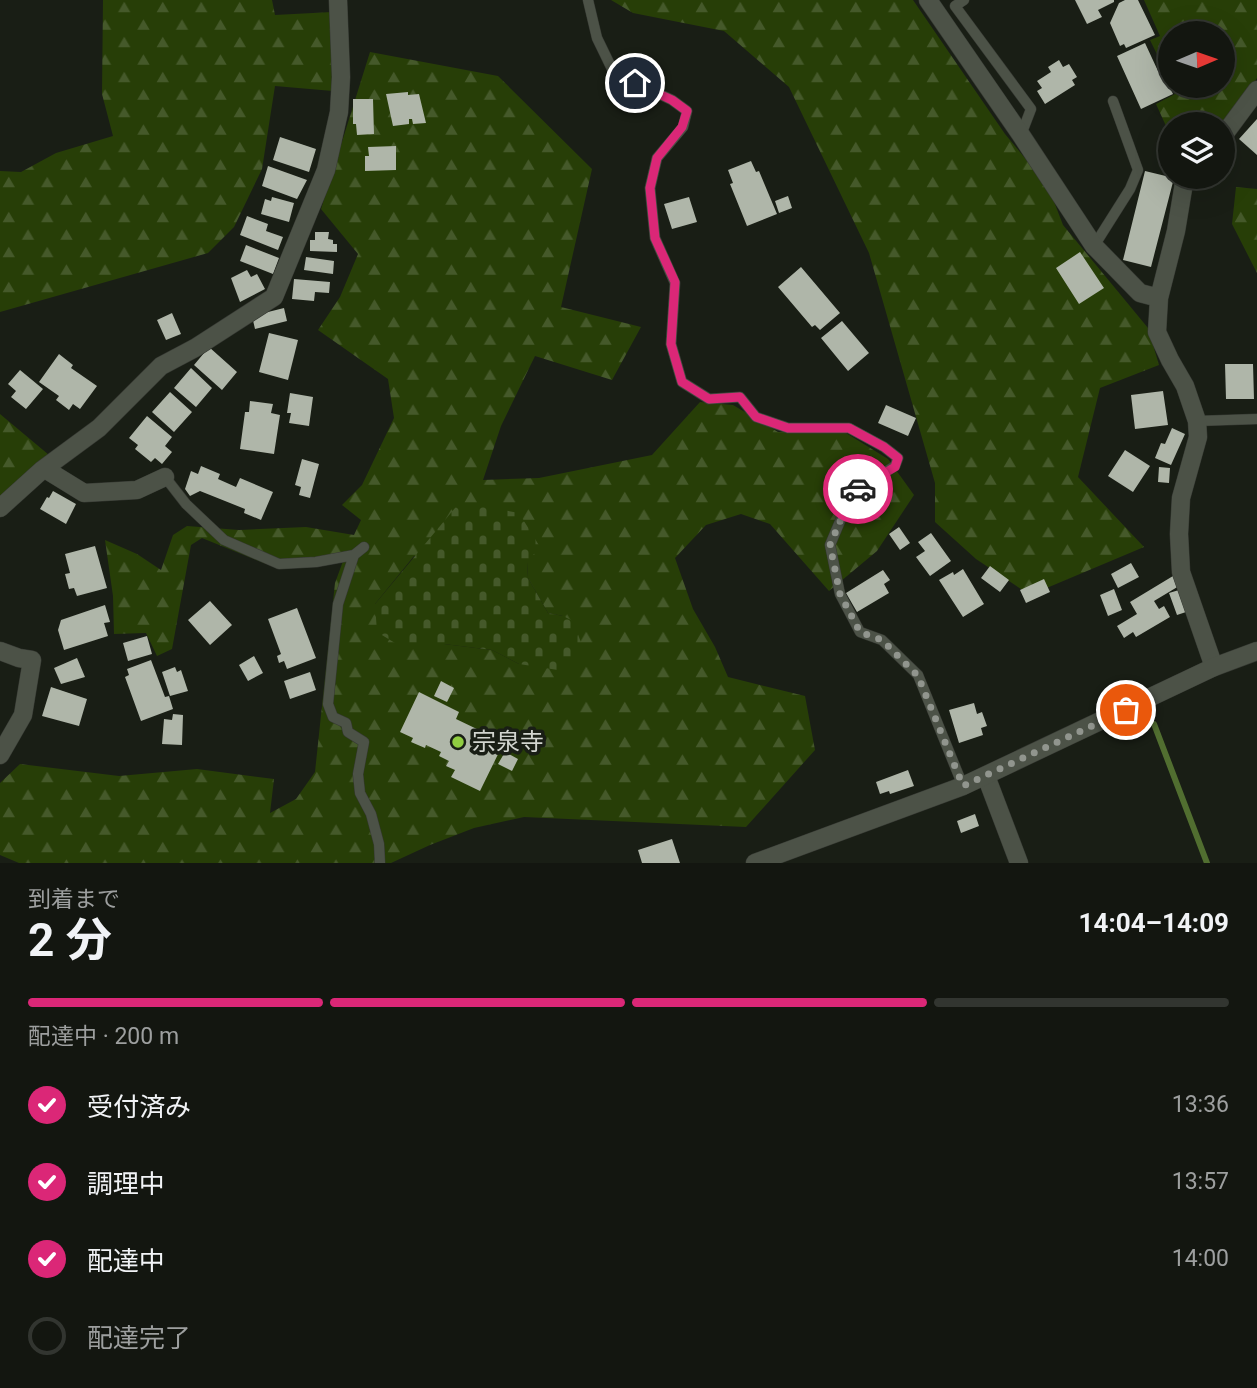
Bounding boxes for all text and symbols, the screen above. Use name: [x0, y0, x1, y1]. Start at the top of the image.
north arrow: [1158, 21, 1236, 98]
map controls: [1158, 21, 1235, 189]
pin: [605, 53, 665, 113]
icon: home: [616, 64, 654, 102]
button: layers: [1158, 112, 1235, 189]
courier: [823, 454, 893, 524]
icon: car: [839, 470, 877, 508]
pin: [1096, 680, 1156, 740]
icon: bag: [1107, 691, 1145, 729]
place label: 宗泉寺: [472, 728, 544, 756]
marker: 宗泉寺: [450, 734, 466, 750]
text: 到着まで: [28, 886, 120, 913]
text: 14:04–14:09: [1079, 908, 1229, 938]
text: 2 分: [28, 913, 112, 967]
text: 配達中 · 200 m: [28, 1023, 179, 1050]
icon: check: [28, 1086, 66, 1124]
text: 13:36: [1172, 1091, 1229, 1118]
text: 受付済み: [87, 1092, 191, 1122]
icon: check: [28, 1163, 66, 1201]
text: 13:57: [1172, 1168, 1229, 1195]
text: 調理中: [87, 1169, 165, 1199]
icon: check: [28, 1240, 66, 1278]
text: 14:00: [1172, 1245, 1229, 1272]
text: 配達中: [87, 1246, 165, 1276]
text: 配達完了: [87, 1323, 191, 1353]

